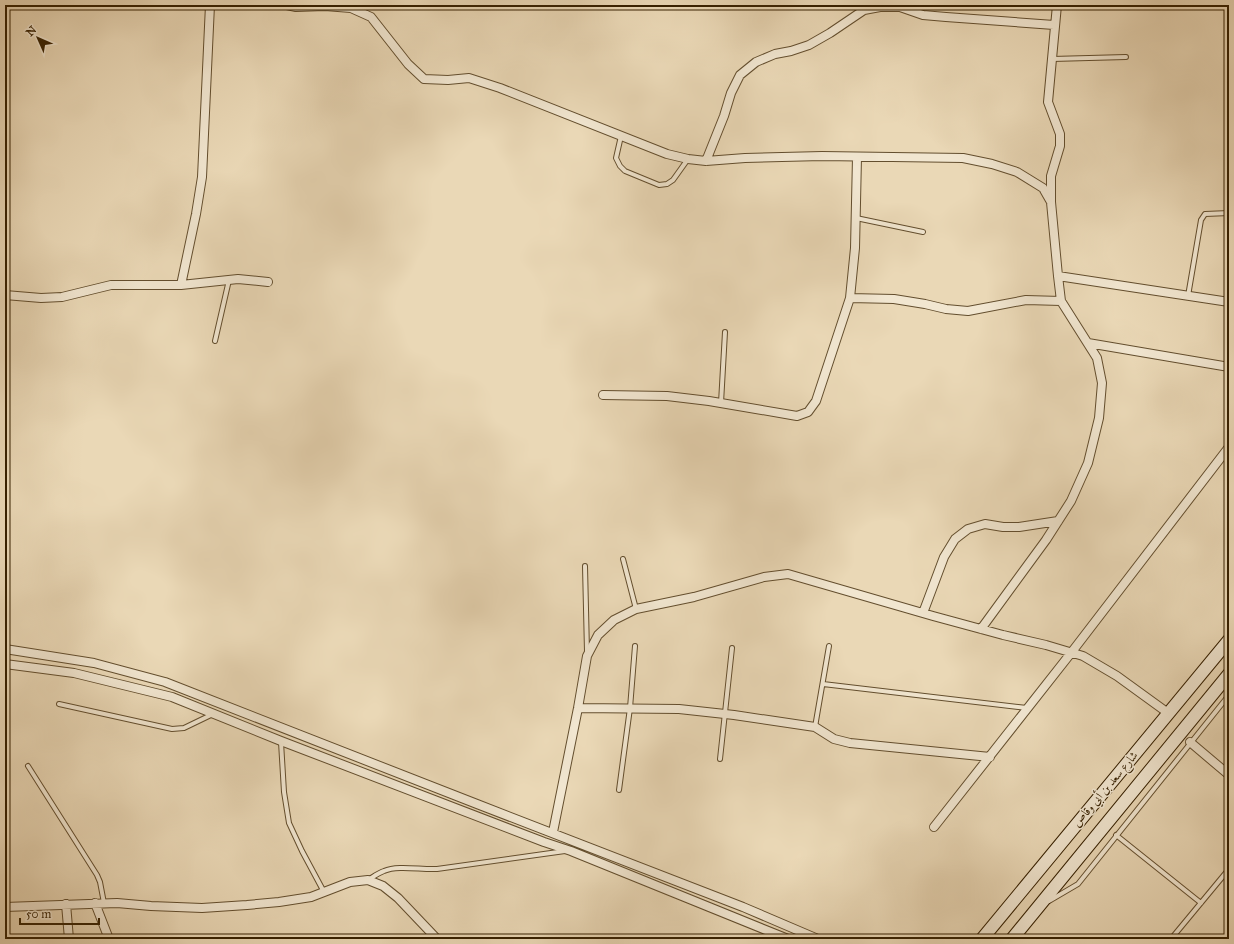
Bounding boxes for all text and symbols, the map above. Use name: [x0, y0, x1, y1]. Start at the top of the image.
north arrow: [18, 18, 58, 58]
text: N: [23, 23, 40, 39]
street label: شارع سعد بن أبي وقاص: [1069, 748, 1144, 832]
scale bar: [20, 900, 99, 926]
text: 50 m: [26, 907, 51, 921]

